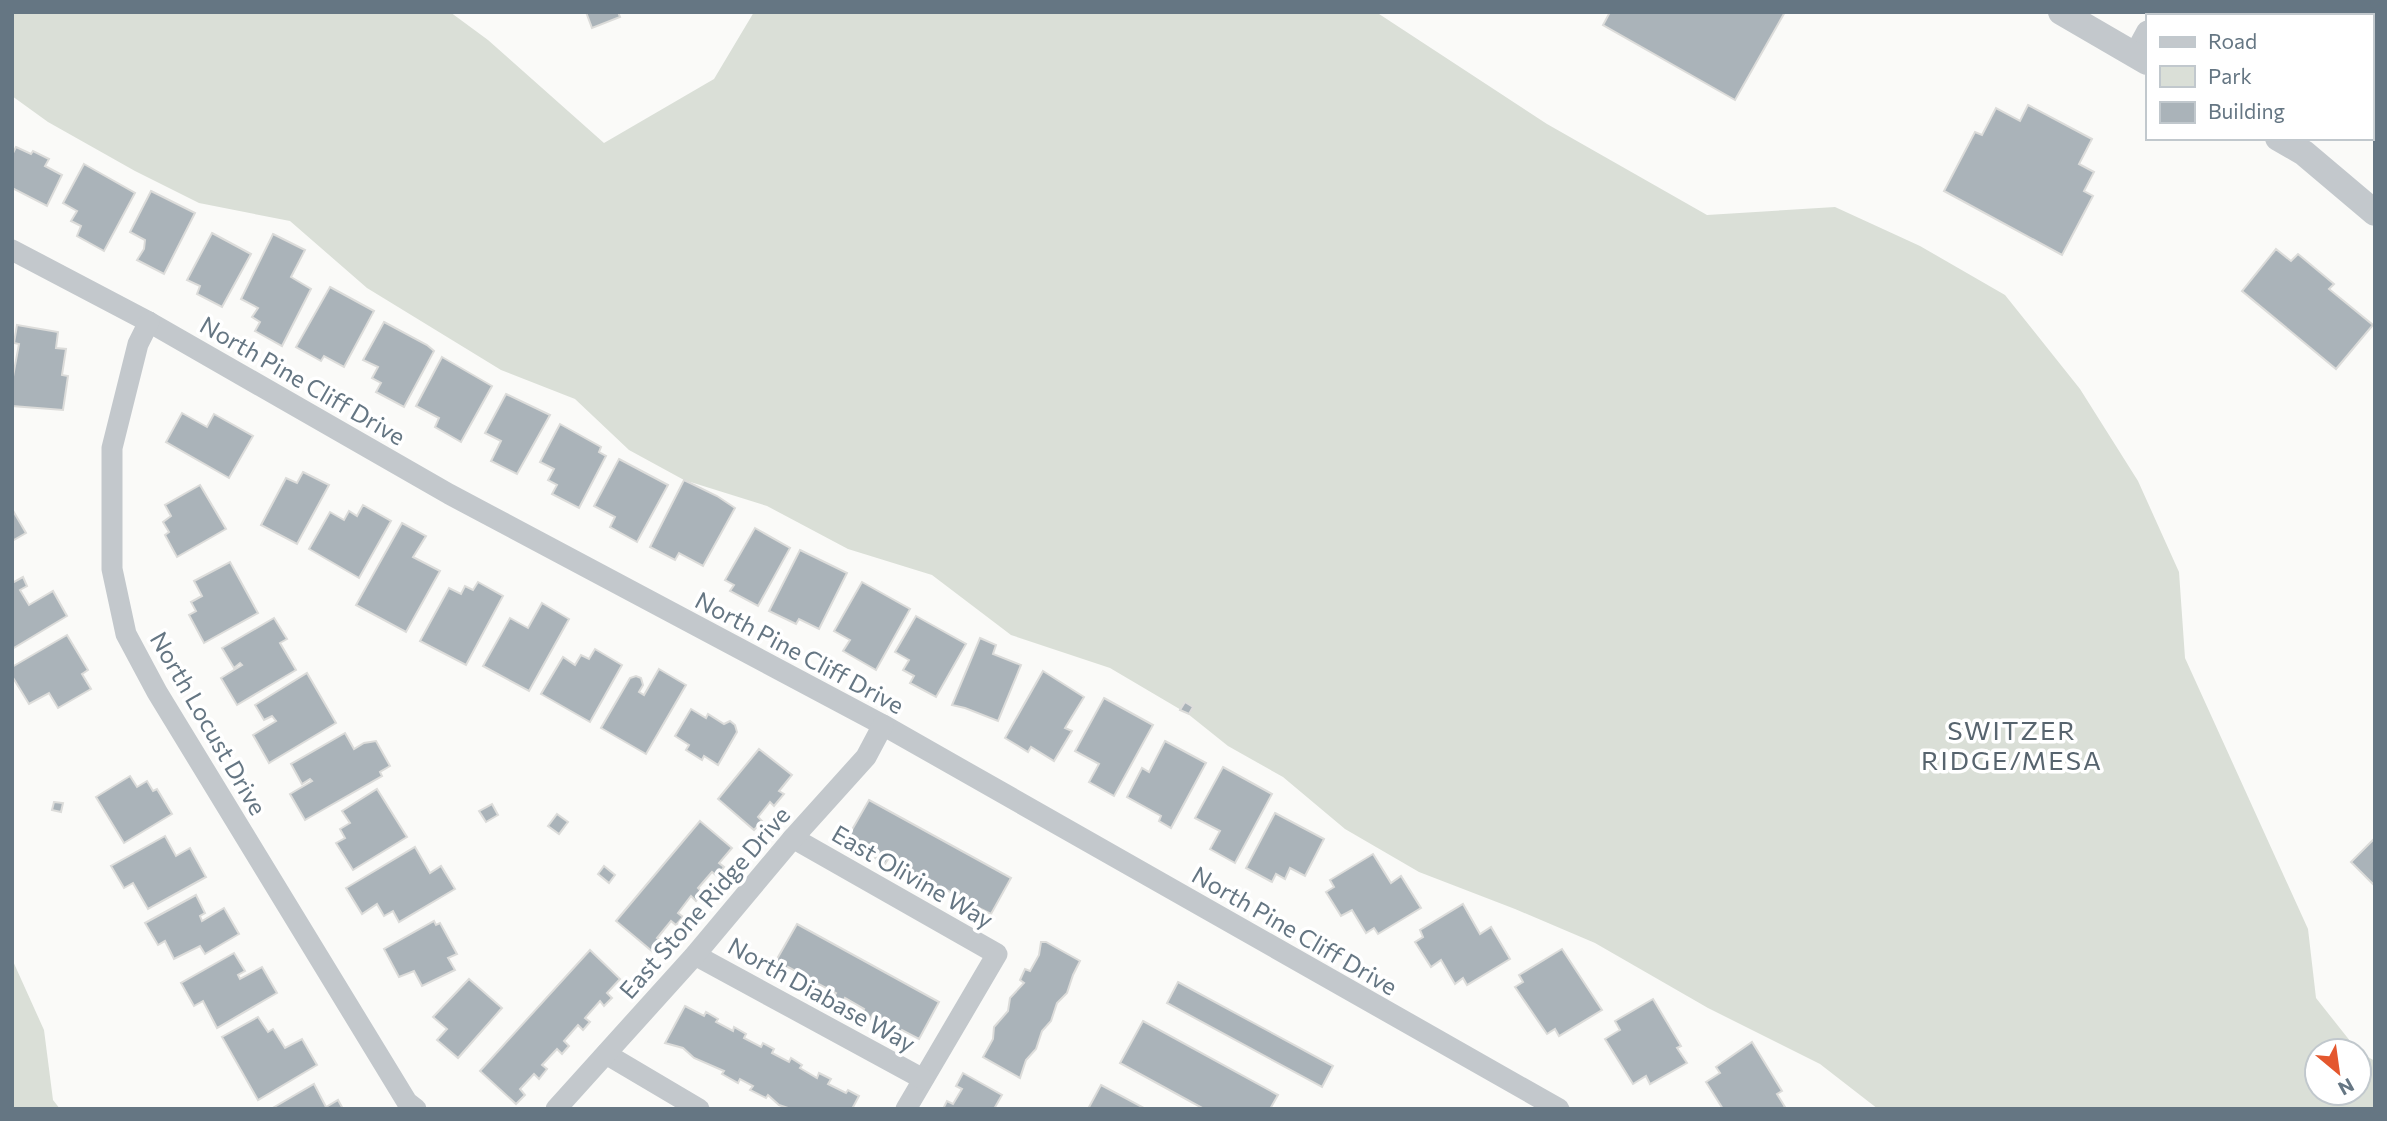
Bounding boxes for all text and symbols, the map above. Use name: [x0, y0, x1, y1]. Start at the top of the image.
legend: [2146, 14, 2373, 140]
text: Road: [2208, 28, 2257, 53]
text: Park: [2208, 63, 2252, 88]
text: Building: [2208, 98, 2285, 123]
street label: North Pine Cliff Drive: [195, 309, 411, 451]
street label: North Pine Cliff Drive: [691, 585, 909, 719]
street label: North Locust Drive: [145, 626, 273, 820]
district label: SWITZER RIDGE/MESA: [1921, 714, 2103, 775]
street label: East Stone Ridge Drive: [613, 800, 795, 1004]
street label: East Olivine Way: [827, 818, 999, 934]
street label: North Pine Cliff Drive: [1187, 859, 1403, 1001]
street label: North Diabase Way: [723, 931, 921, 1057]
north arrow: [2303, 1037, 2373, 1107]
text: N: [2335, 1074, 2358, 1101]

